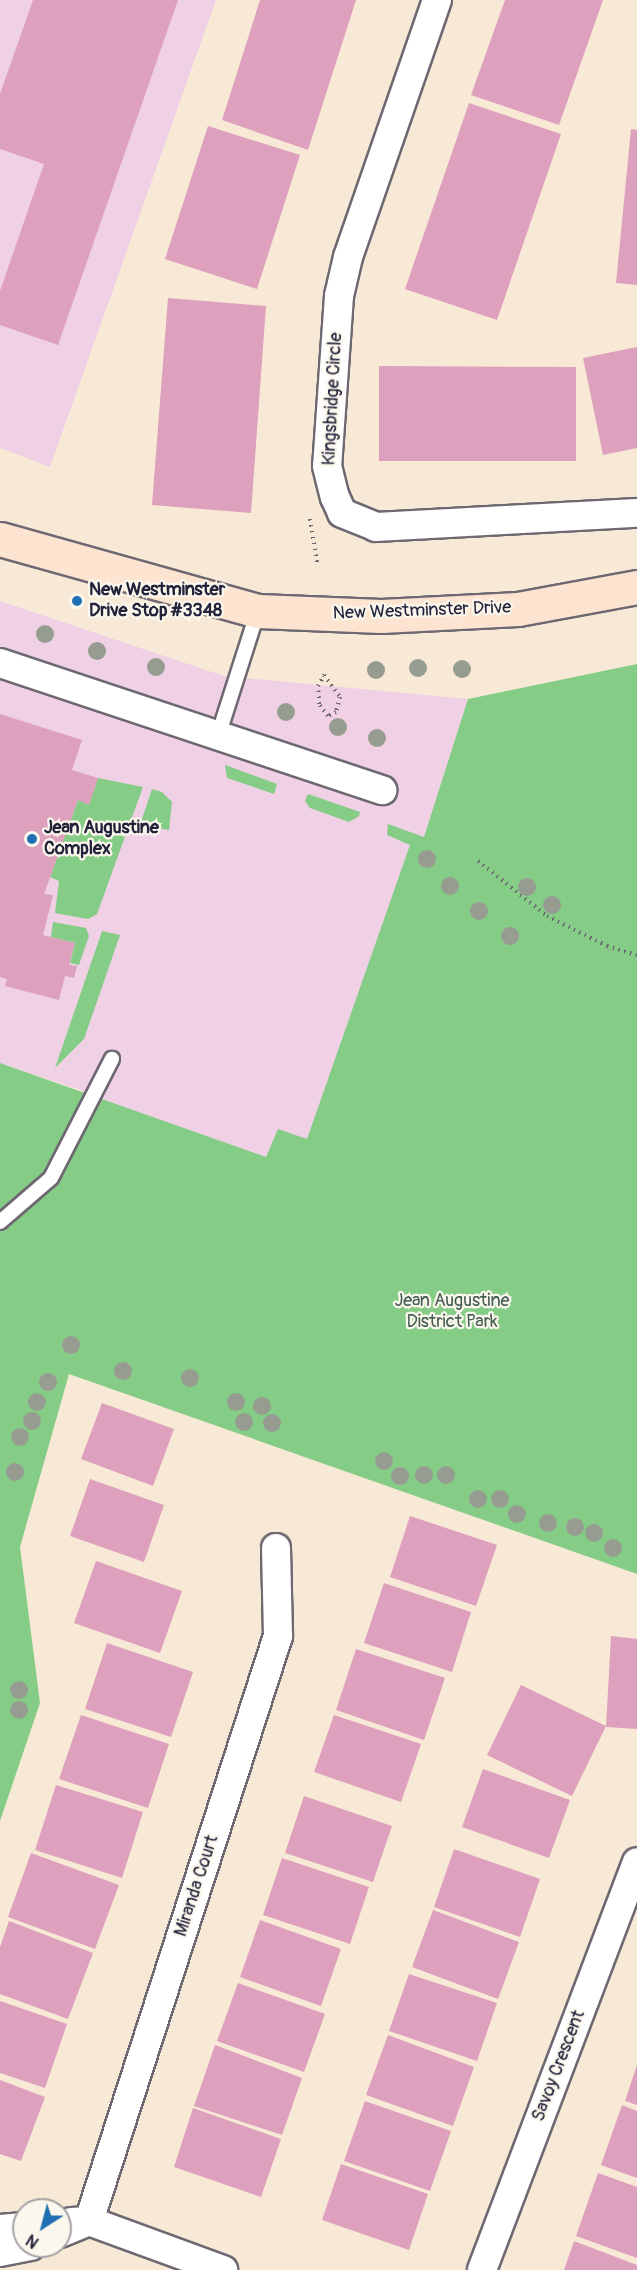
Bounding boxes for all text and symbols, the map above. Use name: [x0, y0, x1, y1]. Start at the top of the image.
street label: Kingsbridge Circle: [319, 332, 347, 466]
place label: New Westminster Drive Stop #3348: [89, 580, 225, 622]
marker: New Westminster Drive Stop #3348: [70, 594, 84, 608]
street label: New Westminster Drive: [332, 597, 512, 625]
place label: Jean Augustine Complex: [44, 818, 159, 860]
marker: Jean Augustine Complex: [25, 832, 39, 846]
park label: Jean Augustine District Park: [395, 1291, 509, 1334]
street label: Miranda Court: [170, 1833, 224, 1939]
street label: Savoy Crescent: [528, 2007, 590, 2125]
north arrow: [12, 2198, 72, 2258]
text: N: [22, 2230, 43, 2252]

